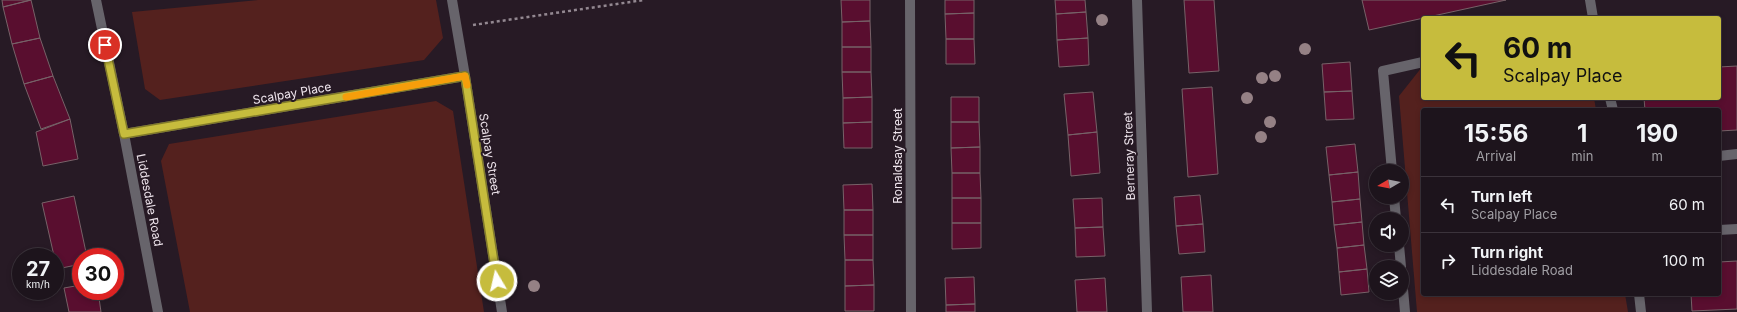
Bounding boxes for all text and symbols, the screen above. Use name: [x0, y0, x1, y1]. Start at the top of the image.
pin: [88, 28, 122, 62]
text: 60 m: [1503, 31, 1572, 65]
icon: left: [1437, 32, 1489, 84]
icon: arrive: [94, 34, 116, 56]
text: Scalpay Place: [1503, 65, 1622, 86]
street label: Scalpay Place: [251, 79, 333, 107]
street label: Ronaldsay Street: [890, 108, 905, 204]
street label: Berneray Street: [1120, 111, 1138, 201]
street label: Scalpay Street: [476, 112, 504, 196]
text: 15:56: [1464, 119, 1528, 148]
text: 1: [1577, 119, 1587, 148]
text: 190: [1636, 119, 1678, 148]
text: Arrival: [1476, 148, 1516, 164]
text: min: [1571, 148, 1593, 164]
text: m: [1651, 148, 1663, 164]
street label: Liddesdale Road: [134, 152, 166, 248]
north arrow: [1369, 164, 1409, 204]
map controls: [1369, 164, 1409, 300]
text: Turn left: [1471, 187, 1532, 206]
icon: left: [1437, 194, 1459, 216]
text: 60 m: [1669, 195, 1705, 214]
text: Scalpay Place: [1471, 206, 1557, 222]
button: sound: [1369, 212, 1409, 252]
text: Turn right: [1471, 243, 1543, 262]
speed limit sign: 30: [72, 248, 124, 300]
icon: right: [1437, 250, 1459, 272]
text: 100 m: [1663, 251, 1705, 270]
text: 27: [26, 257, 50, 281]
position arrow: [476, 260, 518, 302]
button: layers: [1369, 260, 1409, 300]
text: Liddesdale Road: [1471, 262, 1573, 278]
text: km/h: [26, 278, 50, 290]

